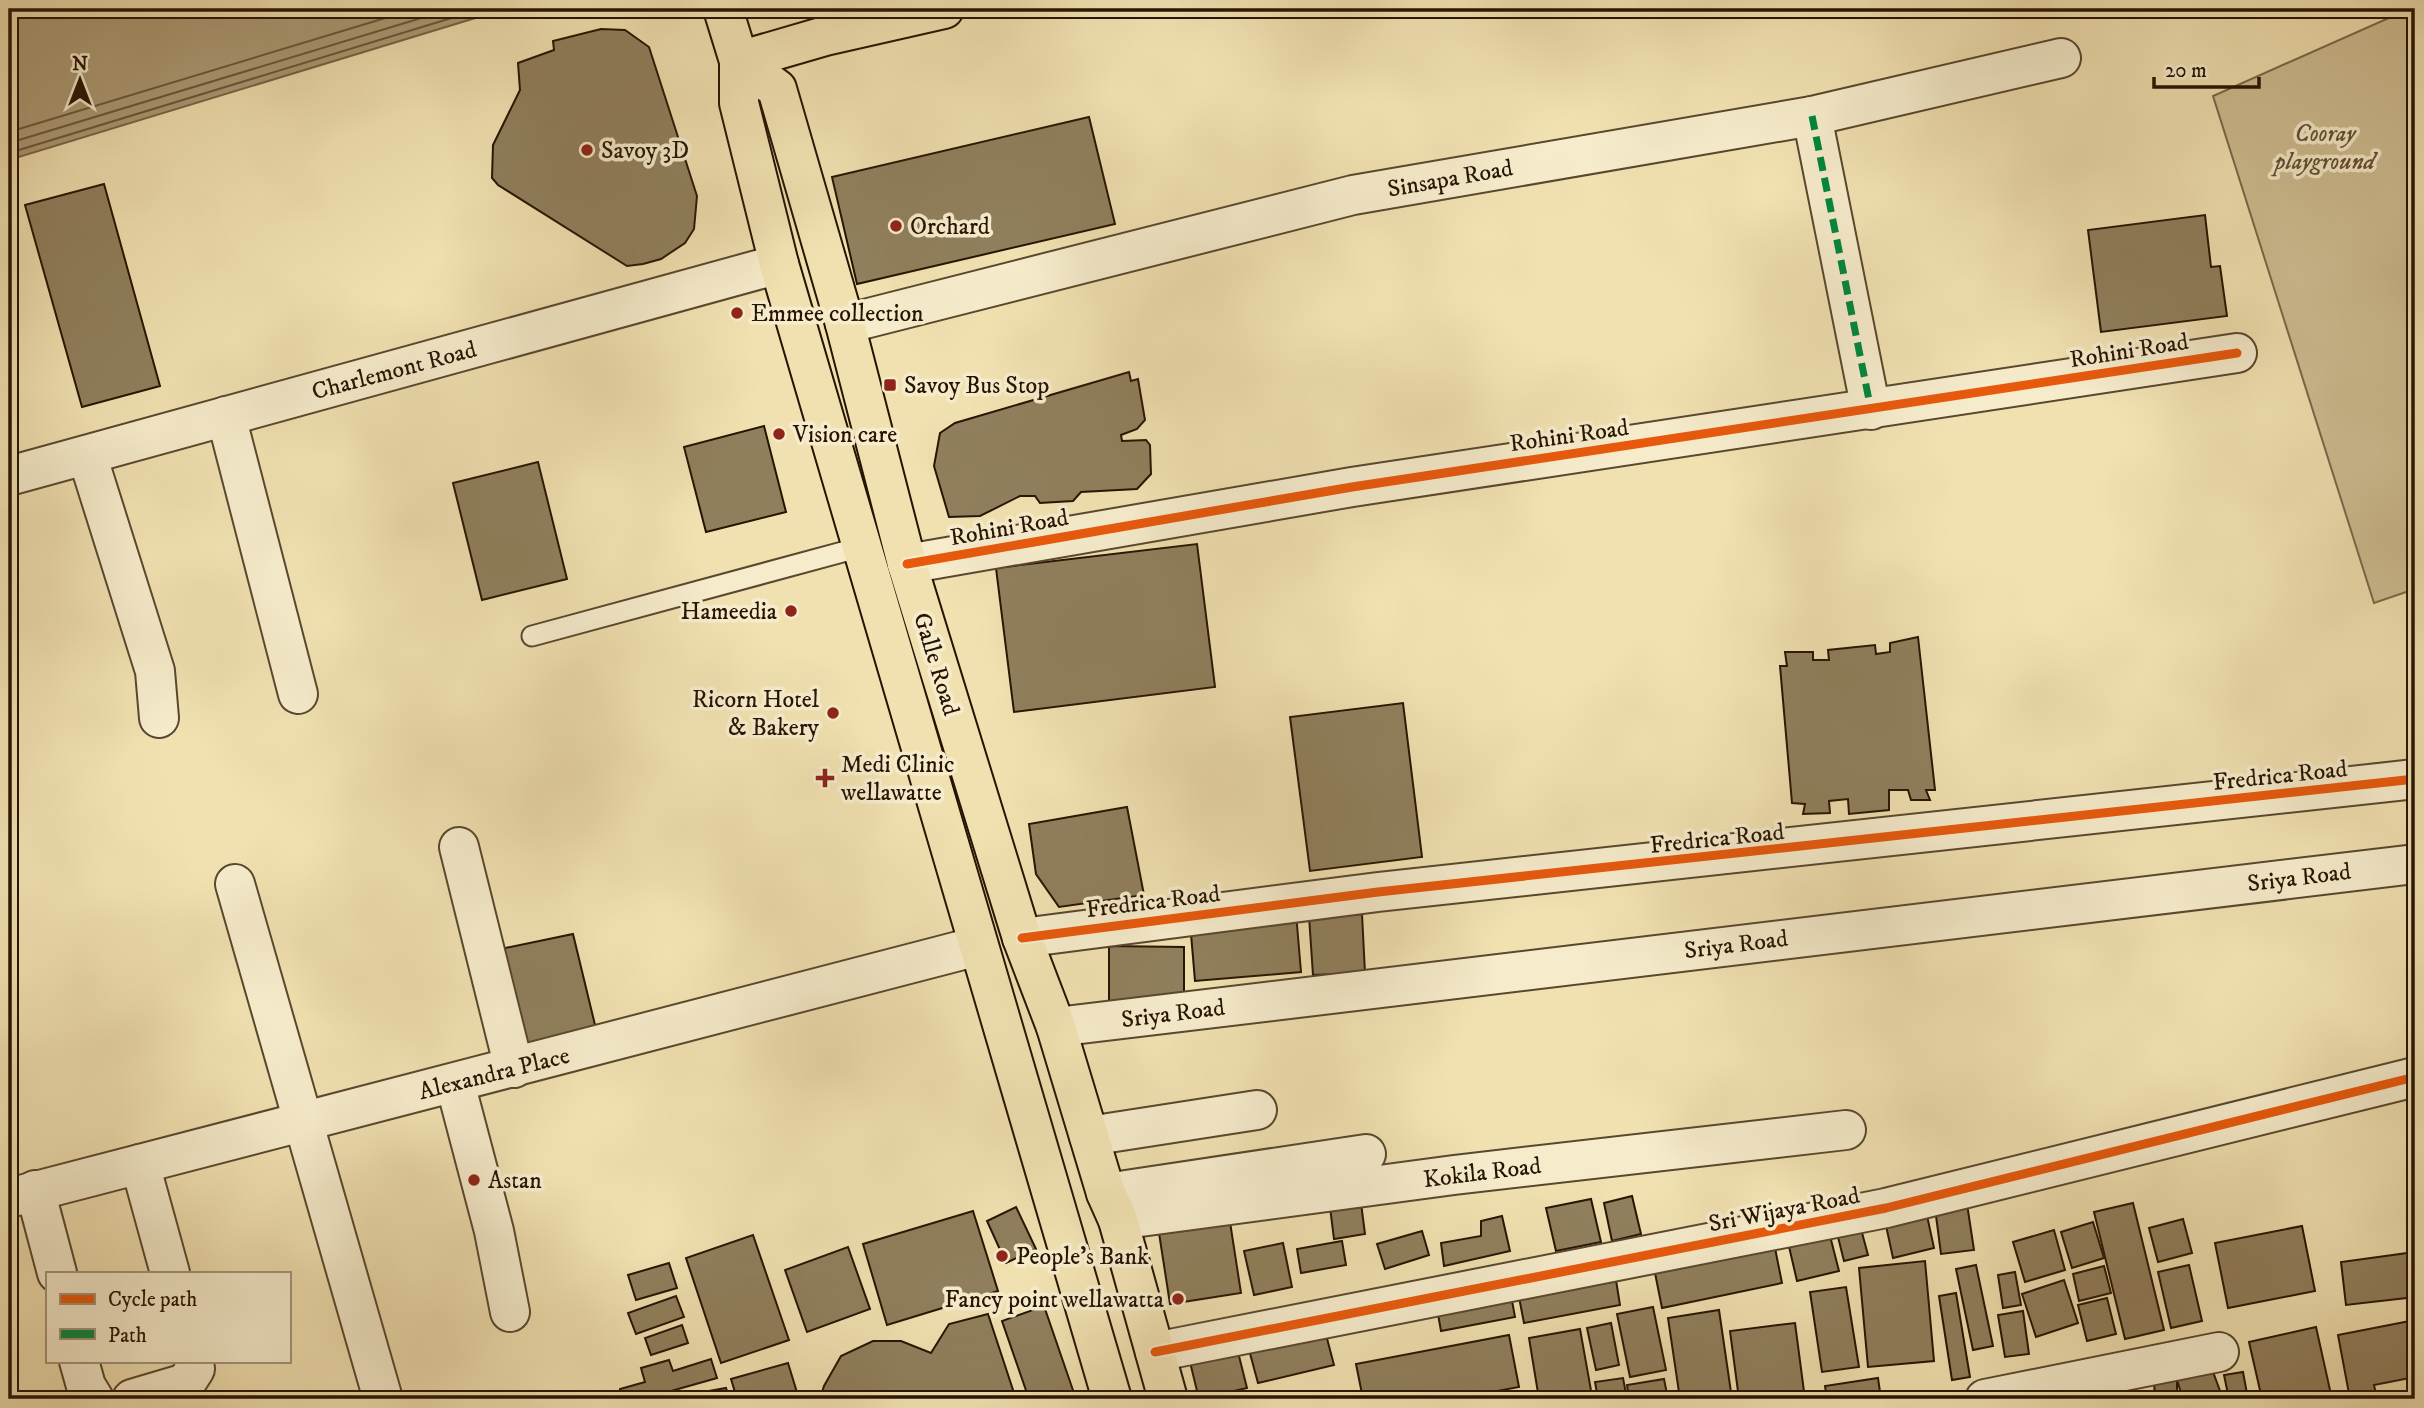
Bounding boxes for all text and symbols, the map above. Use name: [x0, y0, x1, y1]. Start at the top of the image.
north arrow: [46, 46, 116, 116]
scale bar: [2154, 46, 2260, 90]
text: N: [72, 53, 88, 76]
text: 20 m: [2165, 58, 2207, 84]
park label: Cooray playground: [2271, 119, 2379, 177]
place label: Savoy 3D: [601, 136, 689, 166]
marker: Savoy 3D: [579, 142, 595, 158]
street label: Sinsapa Road: [1385, 153, 1515, 205]
place label: Orchard: [910, 212, 990, 242]
marker: Orchard: [888, 218, 904, 234]
place label: Emmee collection: [751, 299, 924, 329]
marker: Emmee collection: [729, 305, 745, 321]
street label: Rohini Road: [2068, 327, 2191, 375]
street label: Charlemont Road: [309, 335, 480, 407]
place label: Savoy Bus Stop: [904, 371, 1049, 401]
marker: Savoy Bus Stop: [882, 377, 898, 393]
street label: Rohini Road: [1508, 413, 1631, 459]
place label: Vision care: [792, 420, 897, 450]
marker: Vision care: [771, 426, 787, 442]
street label: Rohini Road: [948, 503, 1071, 553]
place label: Hameedia: [680, 597, 778, 627]
marker: Hameedia: [783, 603, 799, 619]
street label: Galle Road: [906, 609, 966, 719]
place label: Ricorn Hotel & Bakery: [692, 685, 820, 743]
marker: Ricorn Hotel & Bakery: [825, 705, 841, 721]
place label: Medi Clinic wellawatte: [840, 750, 954, 808]
street label: Fredrica Road: [2211, 754, 2349, 798]
marker: Medi Clinic wellawatte: [815, 768, 835, 788]
street label: Fredrica Road: [1648, 817, 1786, 861]
street label: Sriya Road: [2246, 857, 2353, 899]
street label: Fredrica Road: [1084, 879, 1222, 925]
street label: Sriya Road: [1683, 924, 1790, 966]
street label: Sriya Road: [1120, 993, 1227, 1035]
street label: Alexandra Place: [416, 1041, 573, 1107]
street label: Kokila Road: [1421, 1151, 1543, 1195]
place label: Astan: [488, 1166, 542, 1196]
marker: Astan: [466, 1172, 482, 1188]
street label: Sri Wijaya Road: [1706, 1181, 1862, 1239]
place label: People's Bank: [1016, 1242, 1149, 1272]
marker: People's Bank: [994, 1248, 1010, 1264]
legend: [46, 1272, 290, 1362]
place label: Fancy point wellawatta: [944, 1285, 1165, 1315]
text: Cycle path: [108, 1287, 197, 1313]
marker: Fancy point wellawatta: [1170, 1291, 1186, 1307]
text: Path: [108, 1323, 147, 1349]

